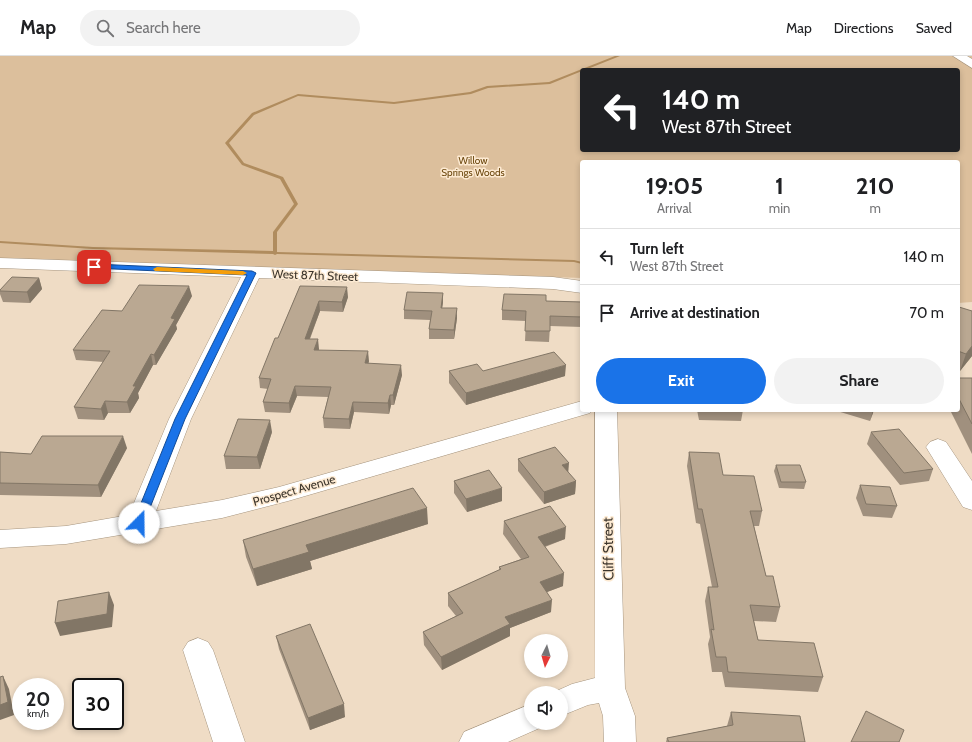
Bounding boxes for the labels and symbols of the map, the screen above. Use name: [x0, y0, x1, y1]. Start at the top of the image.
park label: Willow Springs Woods: [441, 154, 505, 179]
pin: [77, 250, 111, 284]
street label: West 87th Street: [272, 266, 358, 284]
street label: Prospect Avenue: [251, 471, 337, 509]
position arrow: [118, 502, 160, 544]
street label: Cliff Street: [598, 517, 618, 581]
north arrow: [524, 634, 568, 678]
speed limit sign: 30: [72, 678, 124, 730]

